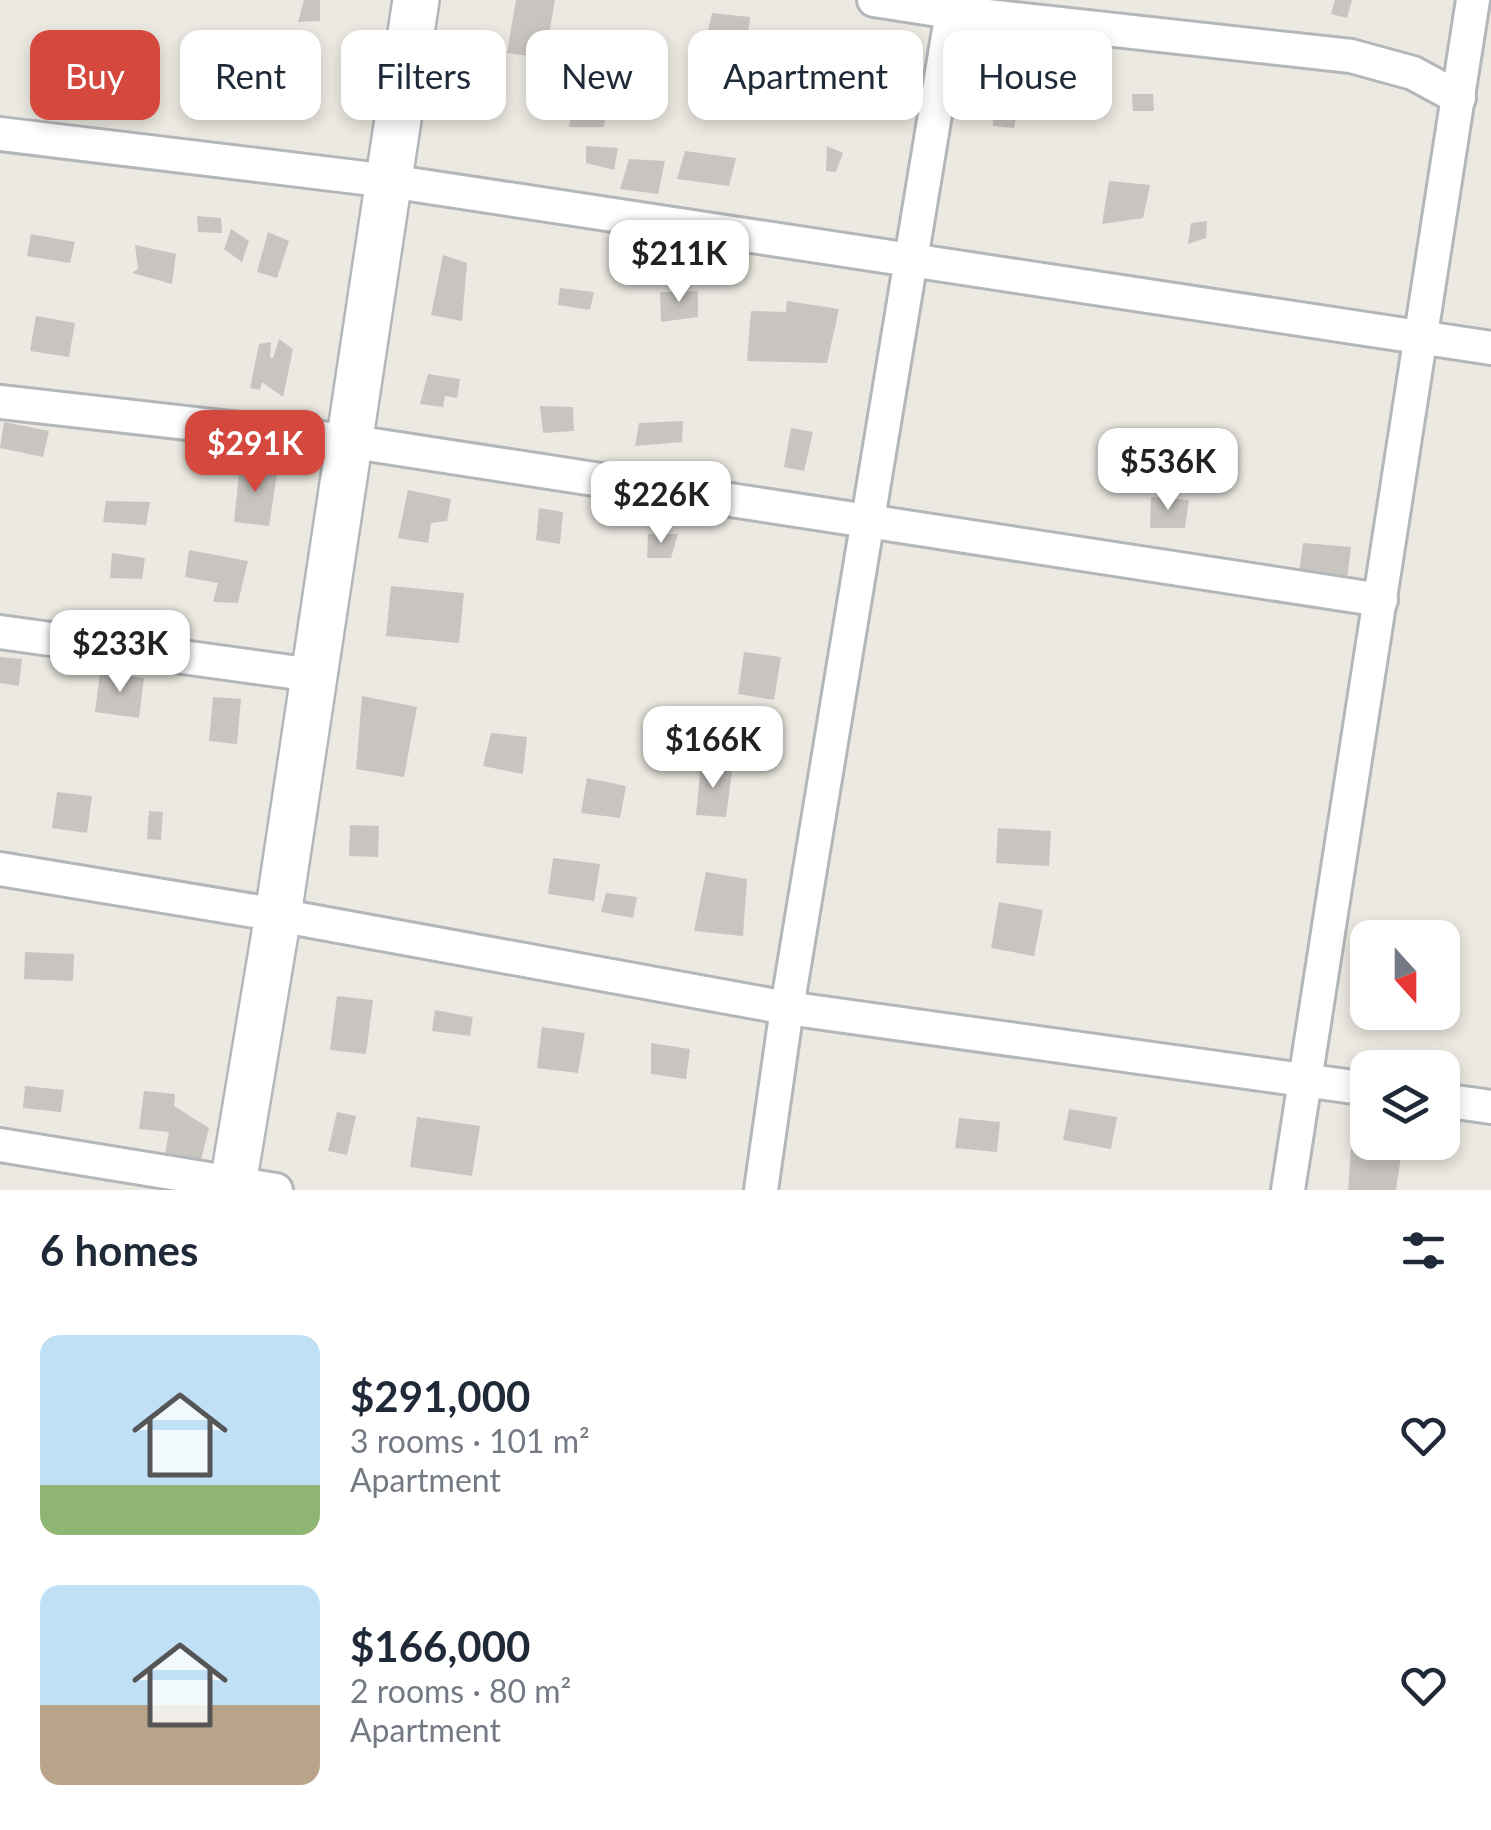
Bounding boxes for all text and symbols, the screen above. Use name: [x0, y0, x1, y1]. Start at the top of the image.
chip: Buy: [30, 30, 160, 120]
chip: Rent: [180, 30, 321, 120]
chip: Filters: [341, 30, 506, 120]
chip: New: [526, 30, 668, 120]
chip: Apartment: [688, 30, 923, 120]
chip: House: [943, 30, 1112, 120]
pin: $211K: [609, 220, 749, 305]
text: $211K: [631, 233, 727, 272]
pin: $291K: [185, 410, 325, 495]
text: $291K: [207, 423, 303, 462]
pin: $536K: [1098, 428, 1238, 513]
text: $536K: [1120, 441, 1216, 480]
pin: $226K: [591, 461, 731, 546]
text: $226K: [613, 474, 709, 513]
pin: $233K: [50, 610, 190, 695]
text: $233K: [72, 623, 168, 662]
pin: $166K: [643, 706, 783, 791]
text: $166K: [665, 719, 761, 758]
north arrow: [1350, 920, 1460, 1030]
map controls: [1350, 920, 1460, 1160]
button: layers: [1350, 1050, 1460, 1160]
icon: filters: [1396, 1223, 1451, 1278]
text: 6 homes: [40, 1225, 198, 1275]
text: $291,000: [350, 1371, 530, 1421]
icon: home: [120, 1375, 240, 1495]
icon: heart: [1396, 1408, 1451, 1463]
text: 3 rooms · 101 m²: [350, 1421, 590, 1460]
text: Apartment: [350, 1460, 501, 1499]
text: $166,000: [350, 1621, 530, 1671]
icon: home: [120, 1625, 240, 1745]
icon: heart: [1396, 1658, 1451, 1713]
text: 2 rooms · 80 m²: [350, 1671, 571, 1710]
text: Apartment: [350, 1710, 501, 1749]

